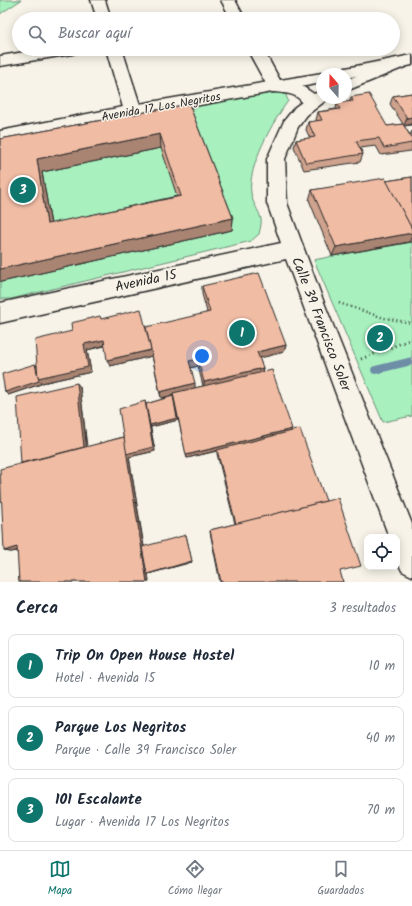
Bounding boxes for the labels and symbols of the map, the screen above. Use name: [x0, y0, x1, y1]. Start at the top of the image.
north arrow: [316, 68, 352, 104]
street label: Avenida 17 Los Negritos: [100, 87, 222, 127]
pin: 3: [10, 175, 36, 205]
street label: Calle 39 Francisco Soler: [285, 254, 357, 395]
street label: Avenida 15: [113, 263, 180, 298]
pin: 1: [229, 318, 255, 348]
pin: 2: [367, 323, 393, 353]
your location: [192, 346, 212, 366]

